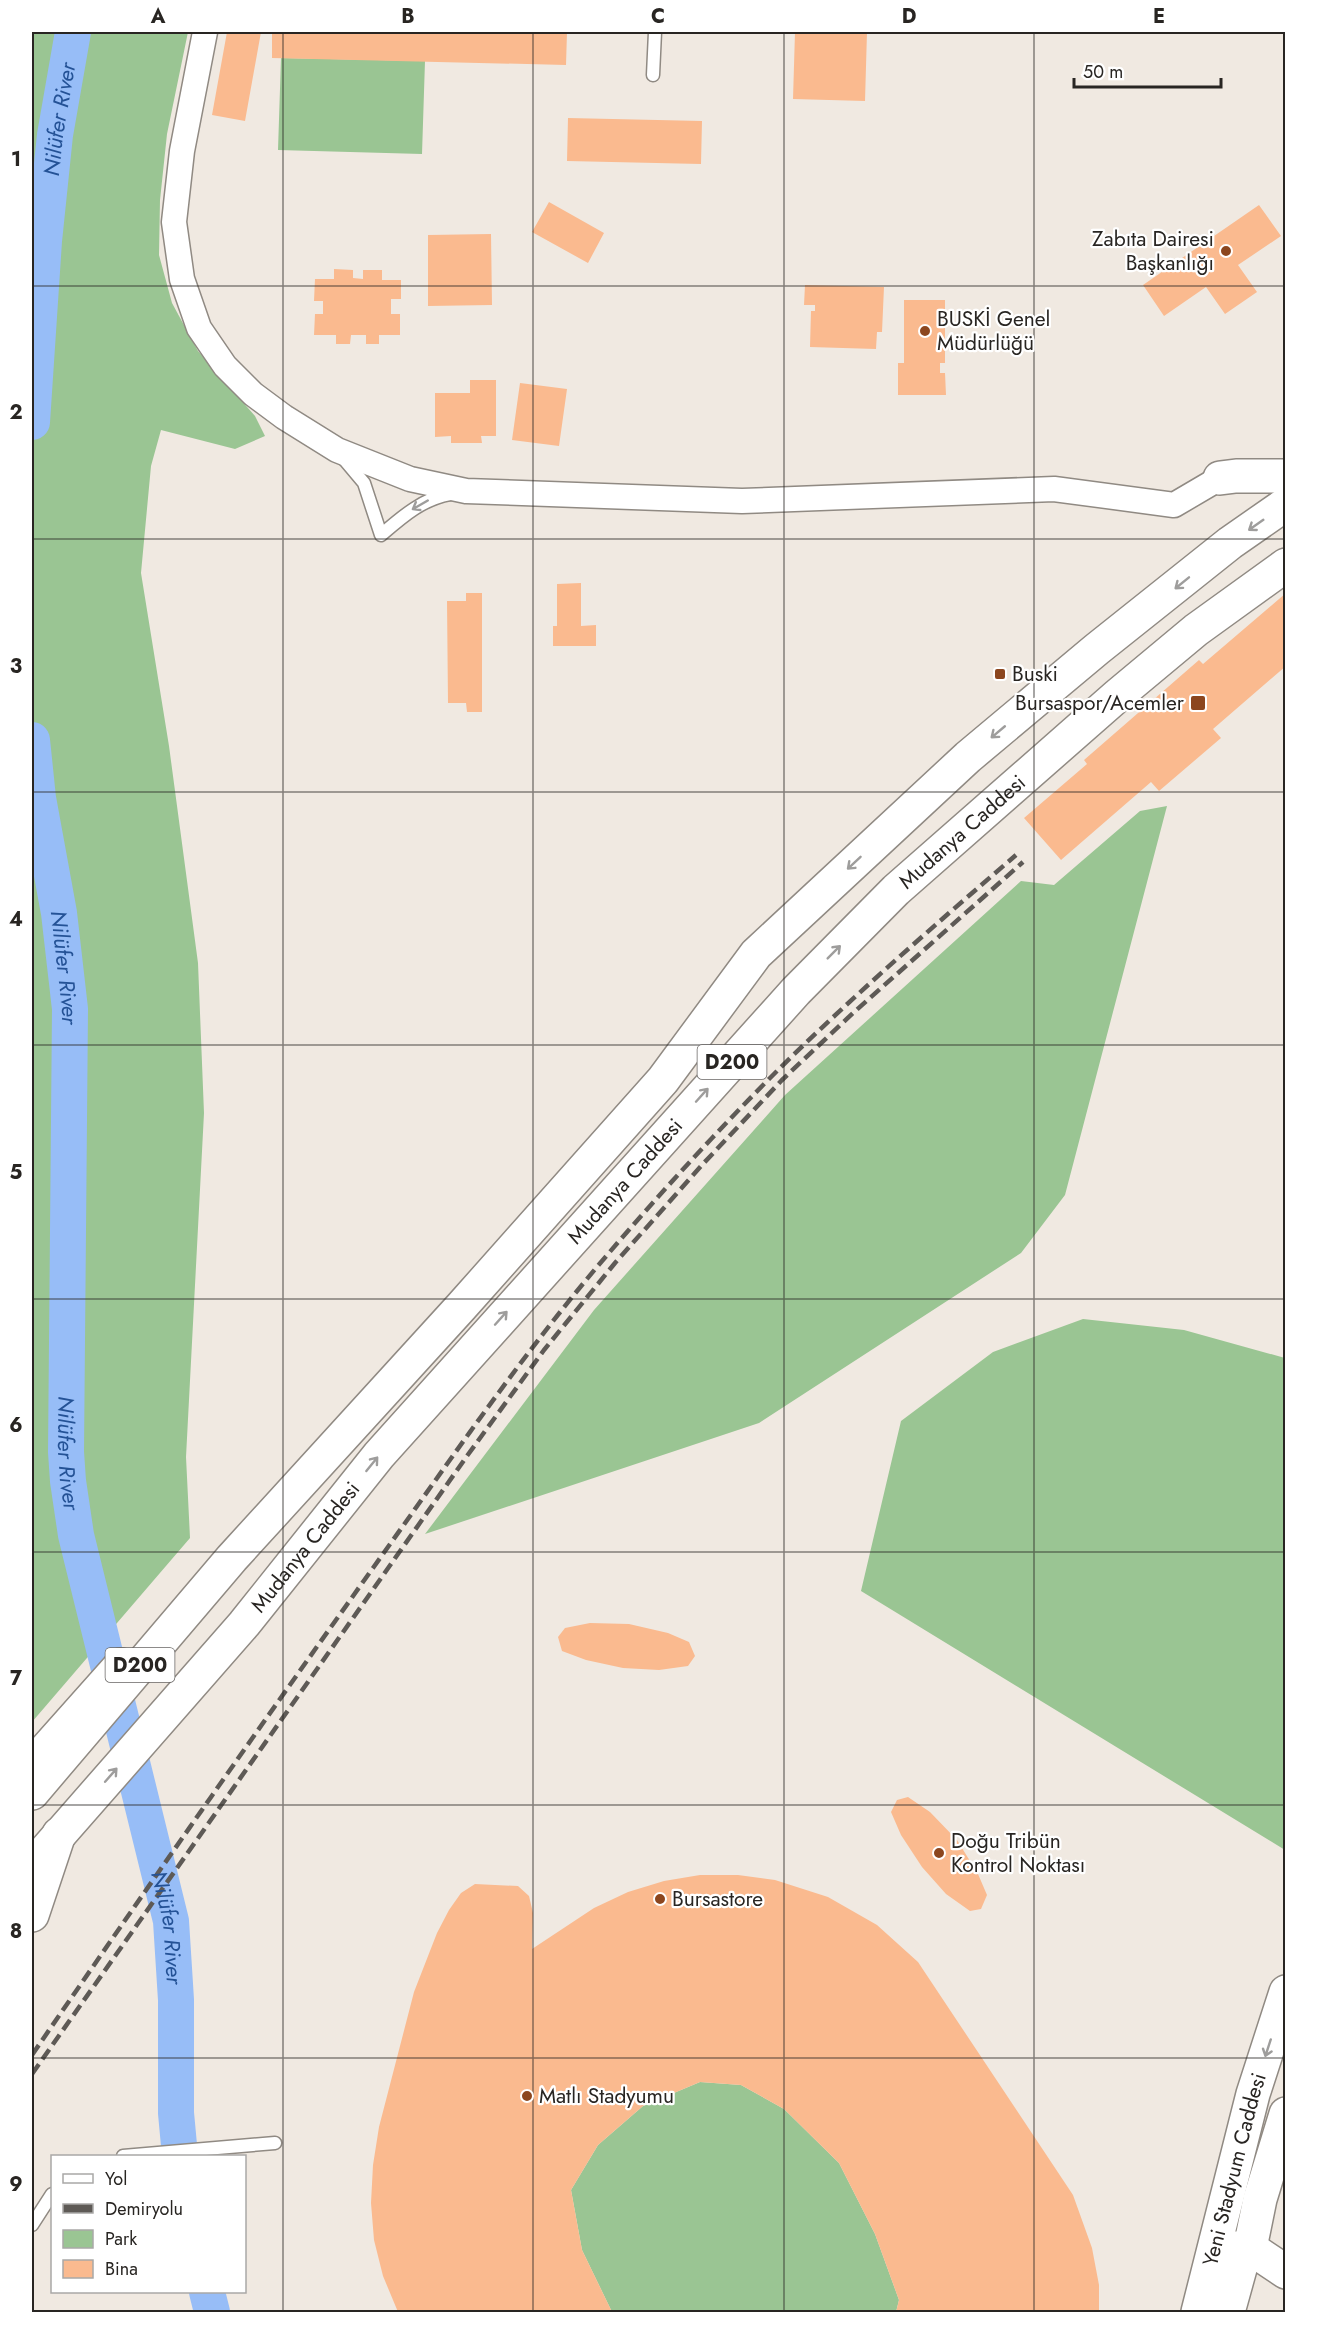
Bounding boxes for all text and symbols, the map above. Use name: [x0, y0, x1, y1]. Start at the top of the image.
text: A: [150, 2, 166, 31]
text: B: [401, 2, 415, 31]
text: C: [651, 2, 665, 31]
text: D: [902, 2, 916, 31]
text: E: [1153, 2, 1165, 31]
scale bar: [1074, 51, 1221, 89]
water label: Nilüfer River: [35, 59, 84, 178]
text: 50 m: [1083, 59, 1123, 85]
text: 1: [11, 145, 21, 174]
place label: Zabıta Dairesi Başkanlığı: [1092, 224, 1214, 278]
marker: Zabıta Dairesi Başkanlığı: [1219, 244, 1233, 258]
place label: BUSKİ Genel Müdürlüğü: [937, 304, 1050, 358]
marker: BUSKİ Genel Müdürlüğü: [918, 324, 932, 338]
text: 2: [9, 398, 23, 427]
one-way arrow: [412, 500, 429, 512]
one-way arrow: [1249, 519, 1265, 531]
one-way arrow: [1174, 576, 1190, 589]
text: 3: [10, 652, 22, 681]
place label: Buski: [1012, 659, 1058, 689]
marker: Buski: [993, 667, 1007, 681]
place label: Bursaspor/Acemler: [1015, 688, 1185, 718]
marker: Bursaspor/Acemler: [1189, 694, 1207, 712]
one-way arrow: [990, 725, 1006, 738]
street label: Mudanya Caddesi: [892, 768, 1032, 896]
one-way arrow: [846, 856, 861, 870]
text: 4: [9, 905, 23, 934]
water label: Nilüfer River: [43, 909, 86, 1026]
one-way arrow: [827, 944, 842, 959]
road number: D200: [698, 1045, 766, 1079]
one-way arrow: [695, 1088, 709, 1103]
street label: Mudanya Caddesi: [560, 1112, 690, 1251]
text: 5: [10, 1158, 23, 1187]
one-way arrow: [494, 1311, 508, 1326]
water label: Nilüfer River: [50, 1396, 88, 1514]
text: 6: [9, 1411, 23, 1440]
one-way arrow: [365, 1457, 379, 1472]
street label: Mudanya Caddesi: [244, 1475, 367, 1619]
road number: D200: [106, 1648, 174, 1682]
text: 7: [10, 1664, 23, 1693]
one-way arrow: [104, 1768, 118, 1783]
place label: Doğu Tribün Kontrol Noktası: [951, 1826, 1085, 1880]
marker: Doğu Tribün Kontrol Noktası: [932, 1846, 946, 1860]
water label: Nilüfer River: [143, 1868, 191, 1987]
place label: Bursastore: [672, 1884, 763, 1914]
marker: Bursastore: [653, 1892, 667, 1906]
text: 8: [10, 1917, 22, 1946]
one-way arrow: [1262, 2038, 1273, 2057]
street label: Yeni Stadyum Caddesi: [1195, 2069, 1274, 2269]
place label: Matlı Stadyumu: [539, 2081, 674, 2111]
marker: Matlı Stadyumu: [520, 2089, 534, 2103]
legend: [51, 2155, 246, 2293]
text: Yol: [105, 2166, 127, 2192]
text: 9: [9, 2170, 23, 2199]
text: Demiryolu: [105, 2196, 183, 2222]
text: Park: [105, 2226, 137, 2252]
text: Bina: [105, 2256, 138, 2282]

